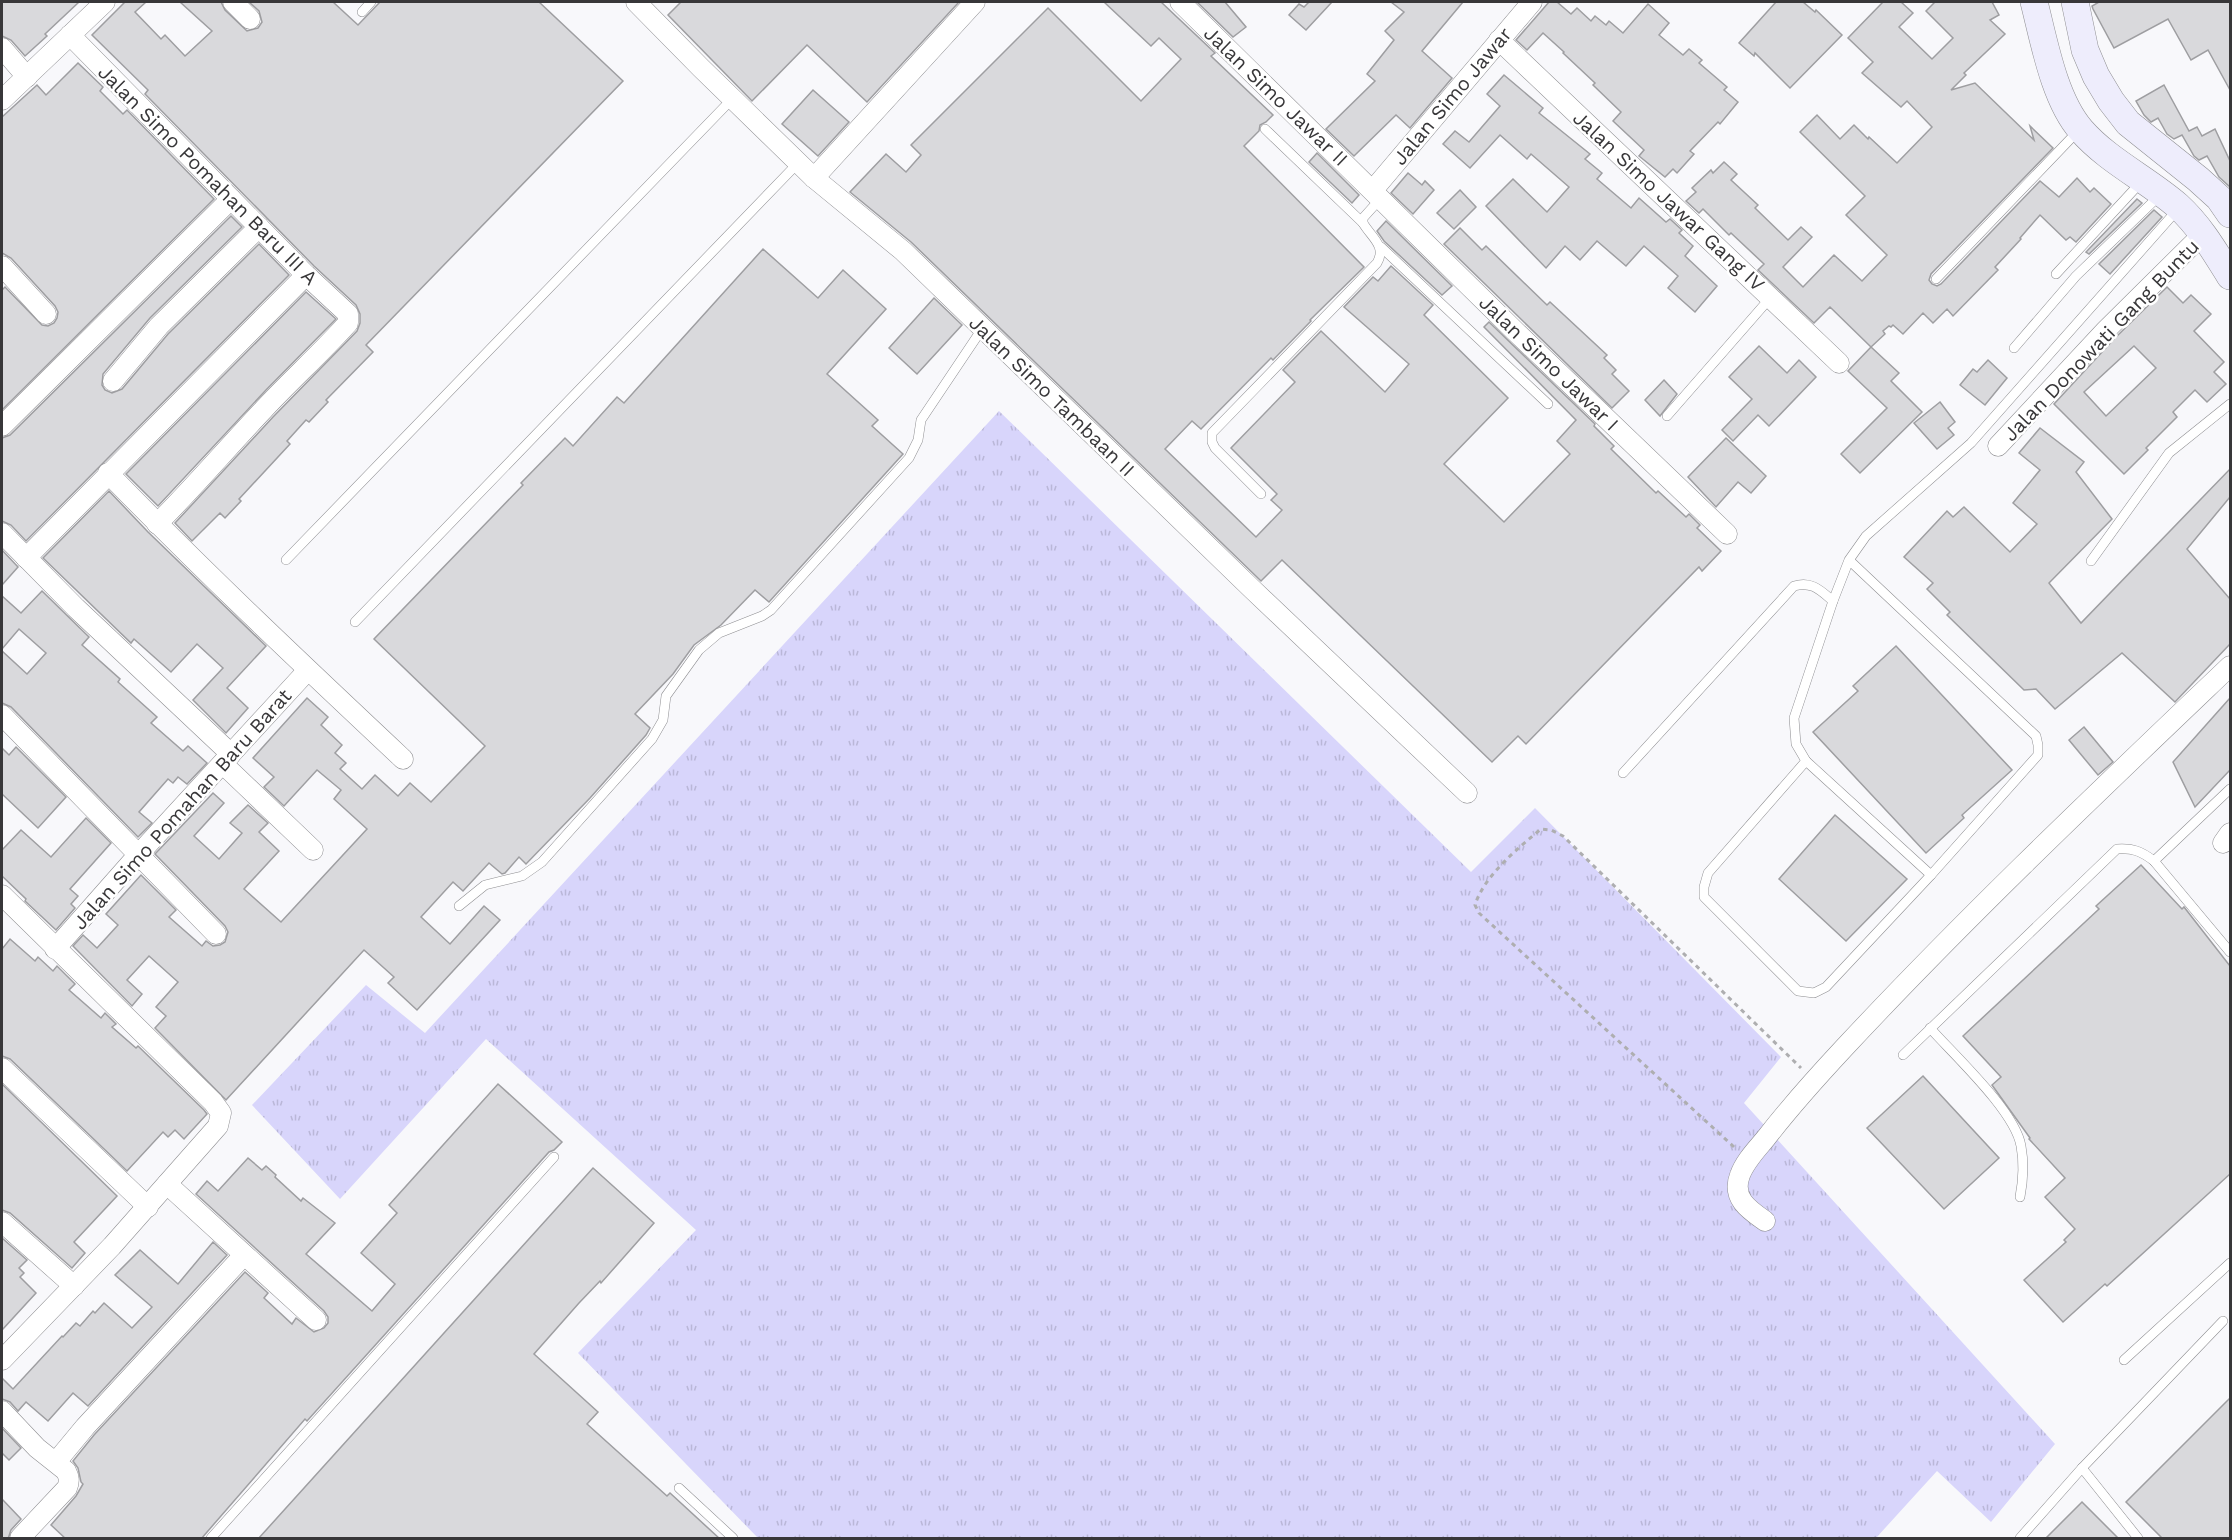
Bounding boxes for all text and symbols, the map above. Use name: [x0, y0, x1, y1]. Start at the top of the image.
street label: Jalan Simo Jawar II: [1199, 21, 1353, 171]
street label: Jalan Simo Jawar: [1387, 22, 1517, 170]
street label: Jalan Simo Pomahan Baru III A: [93, 60, 323, 290]
street label: Jalan Simo Jawar Gang IV: [1568, 106, 1770, 296]
street label: Jalan Donowati Gang Buntu: [1998, 234, 2204, 446]
street label: Jalan Simo Jawar I: [1474, 290, 1624, 436]
street label: Jalan Simo Tambaan II: [964, 311, 1140, 481]
street label: Jalan Simo Pomahan Baru Barat: [68, 683, 297, 934]

